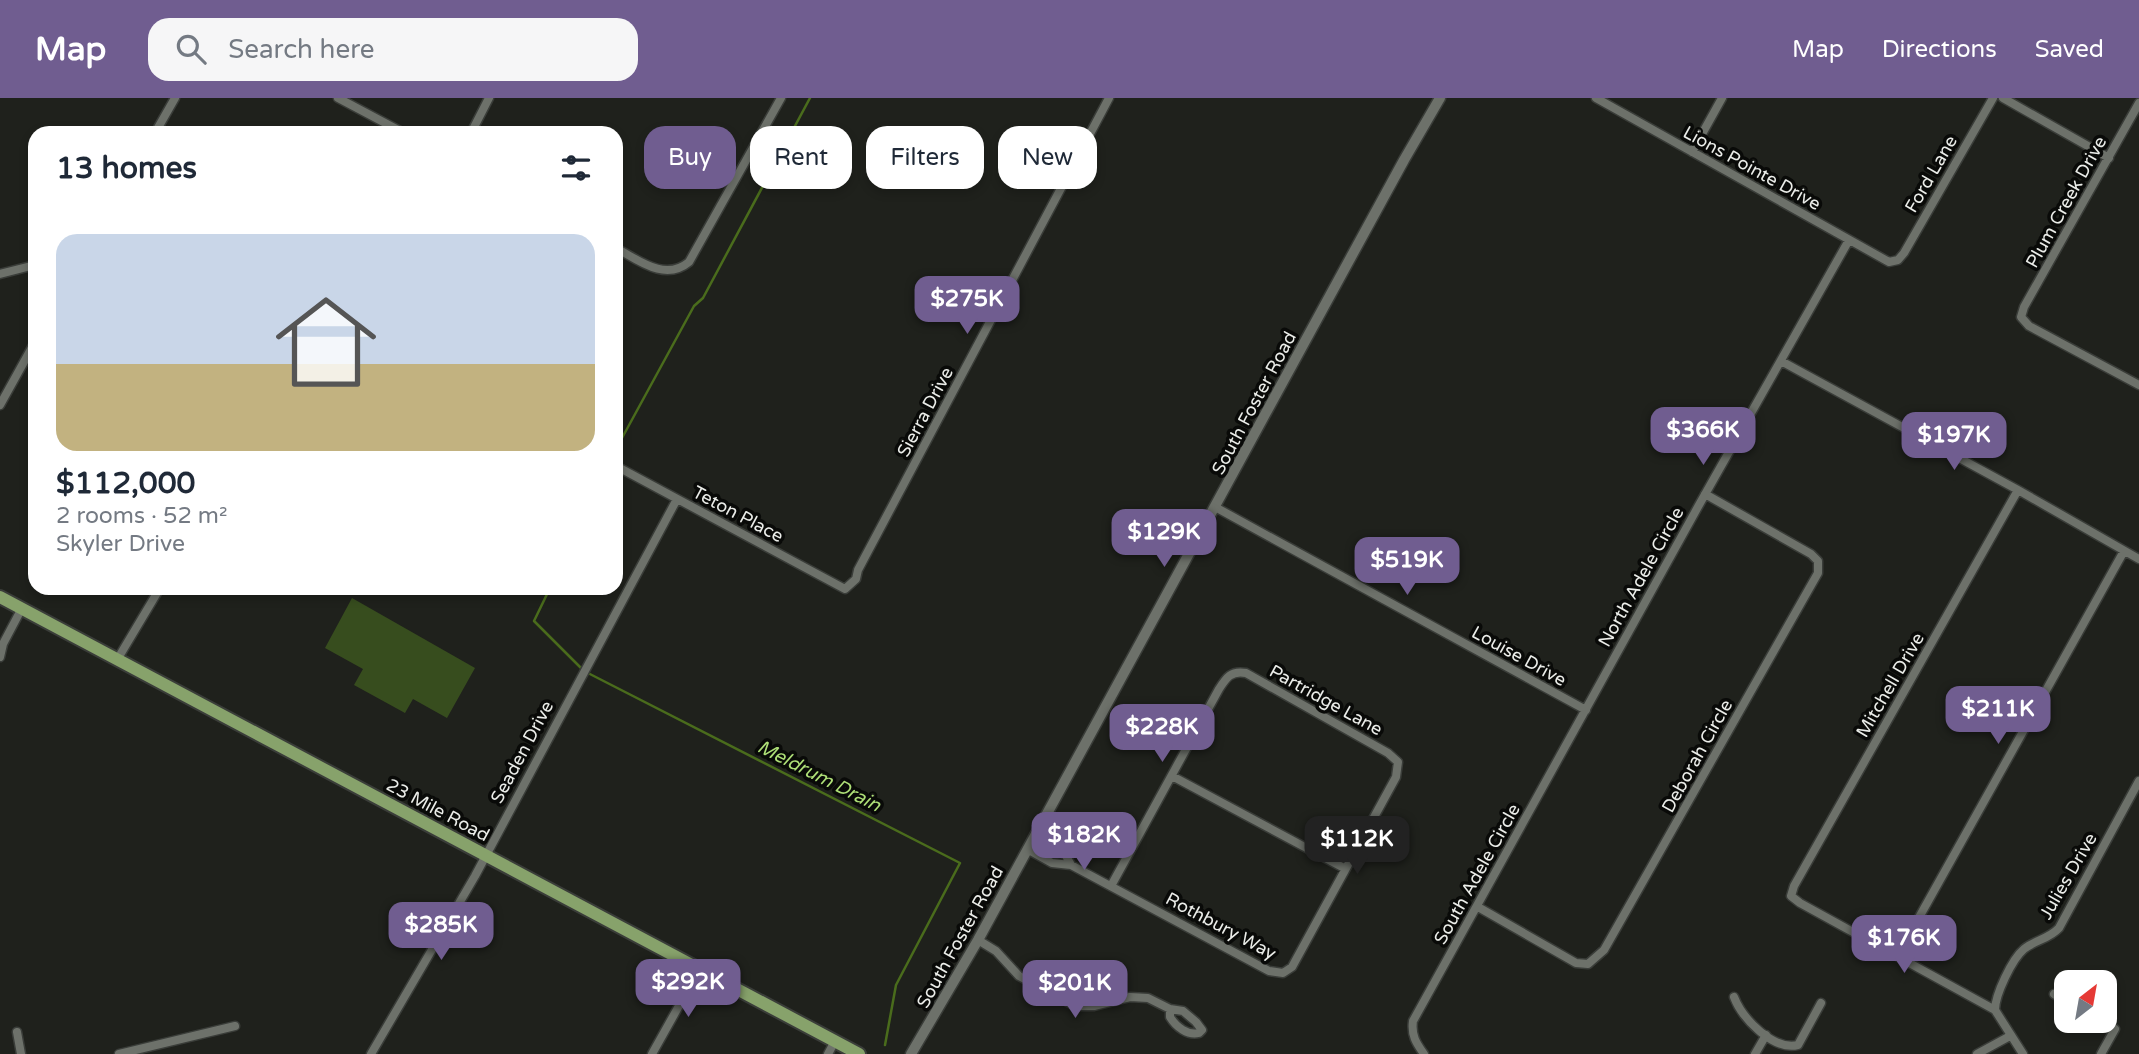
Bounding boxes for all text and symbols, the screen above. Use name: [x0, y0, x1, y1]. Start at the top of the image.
search box: [148, 18, 638, 81]
text: Map: [35, 30, 106, 69]
icon: search: [172, 30, 210, 68]
text: Search here: [228, 34, 374, 65]
text: Map: [1792, 35, 1844, 64]
text: Directions: [1882, 35, 1997, 64]
text: Saved: [2035, 35, 2104, 64]
street label: Lions Pointe Drive: [1679, 121, 1825, 215]
chip: Buy: [644, 126, 736, 189]
chip: Rent: [750, 126, 852, 189]
chip: Filters: [866, 126, 984, 189]
chip: New: [998, 126, 1097, 189]
street label: Ford Lane: [1900, 131, 1962, 217]
street label: Plum Creek Drive: [2021, 132, 2111, 272]
icon: filters: [557, 149, 595, 187]
text: 13 homes: [56, 150, 197, 187]
pin: $275K: [918, 276, 1016, 336]
icon: home: [263, 279, 389, 405]
text: $275K: [931, 285, 1003, 313]
street label: South Foster Road: [1207, 328, 1301, 478]
street label: Sierra Drive: [892, 363, 958, 461]
pin: $366K: [1654, 408, 1752, 467]
pin: $197K: [1905, 412, 2003, 472]
text: $366K: [1667, 416, 1739, 444]
text: $197K: [1918, 421, 1990, 449]
text: $112,000: [56, 465, 195, 502]
street label: Teton Place: [689, 481, 787, 547]
text: 2 rooms · 52 m²: [56, 502, 227, 530]
street label: North Adele Circle: [1593, 503, 1689, 651]
pin: $129K: [1115, 510, 1213, 569]
text: $129K: [1128, 518, 1200, 546]
text: Skyler Drive: [56, 530, 185, 558]
pin: $519K: [1358, 538, 1456, 597]
text: $519K: [1371, 546, 1443, 574]
street label: Louise Drive: [1468, 621, 1570, 691]
street label: Mitchell Drive: [1851, 629, 1929, 741]
street label: Partridge Lane: [1266, 660, 1386, 740]
pin: $211K: [1949, 686, 2047, 746]
street label: Deborah Circle: [1657, 695, 1737, 817]
text: $211K: [1962, 695, 2034, 723]
street label: Seaden Drive: [486, 697, 558, 807]
pin: $228K: [1113, 704, 1211, 764]
text: $228K: [1126, 713, 1198, 741]
water label: Meldrum Drain: [754, 736, 885, 817]
street label: 23 Mile Road: [383, 774, 493, 846]
street label: South Adele Circle: [1429, 800, 1525, 948]
pin: $182K: [1035, 812, 1133, 872]
pin: $112K: [1308, 816, 1406, 876]
text: $182K: [1048, 821, 1120, 849]
text: $112K: [1321, 825, 1393, 853]
street label: Julies Drive: [2034, 829, 2102, 923]
street label: South Foster Road: [912, 862, 1008, 1012]
street label: Rothbury Way: [1162, 888, 1280, 965]
pin: $285K: [392, 902, 490, 962]
text: $285K: [405, 911, 477, 939]
pin: $176K: [1855, 916, 1953, 975]
text: $176K: [1868, 924, 1940, 952]
pin: $292K: [639, 960, 737, 1019]
pin: $201K: [1026, 960, 1124, 1020]
text: $292K: [652, 968, 724, 996]
text: $201K: [1039, 969, 1111, 997]
north arrow: [2054, 970, 2118, 1032]
map controls: [2054, 970, 2117, 1033]

